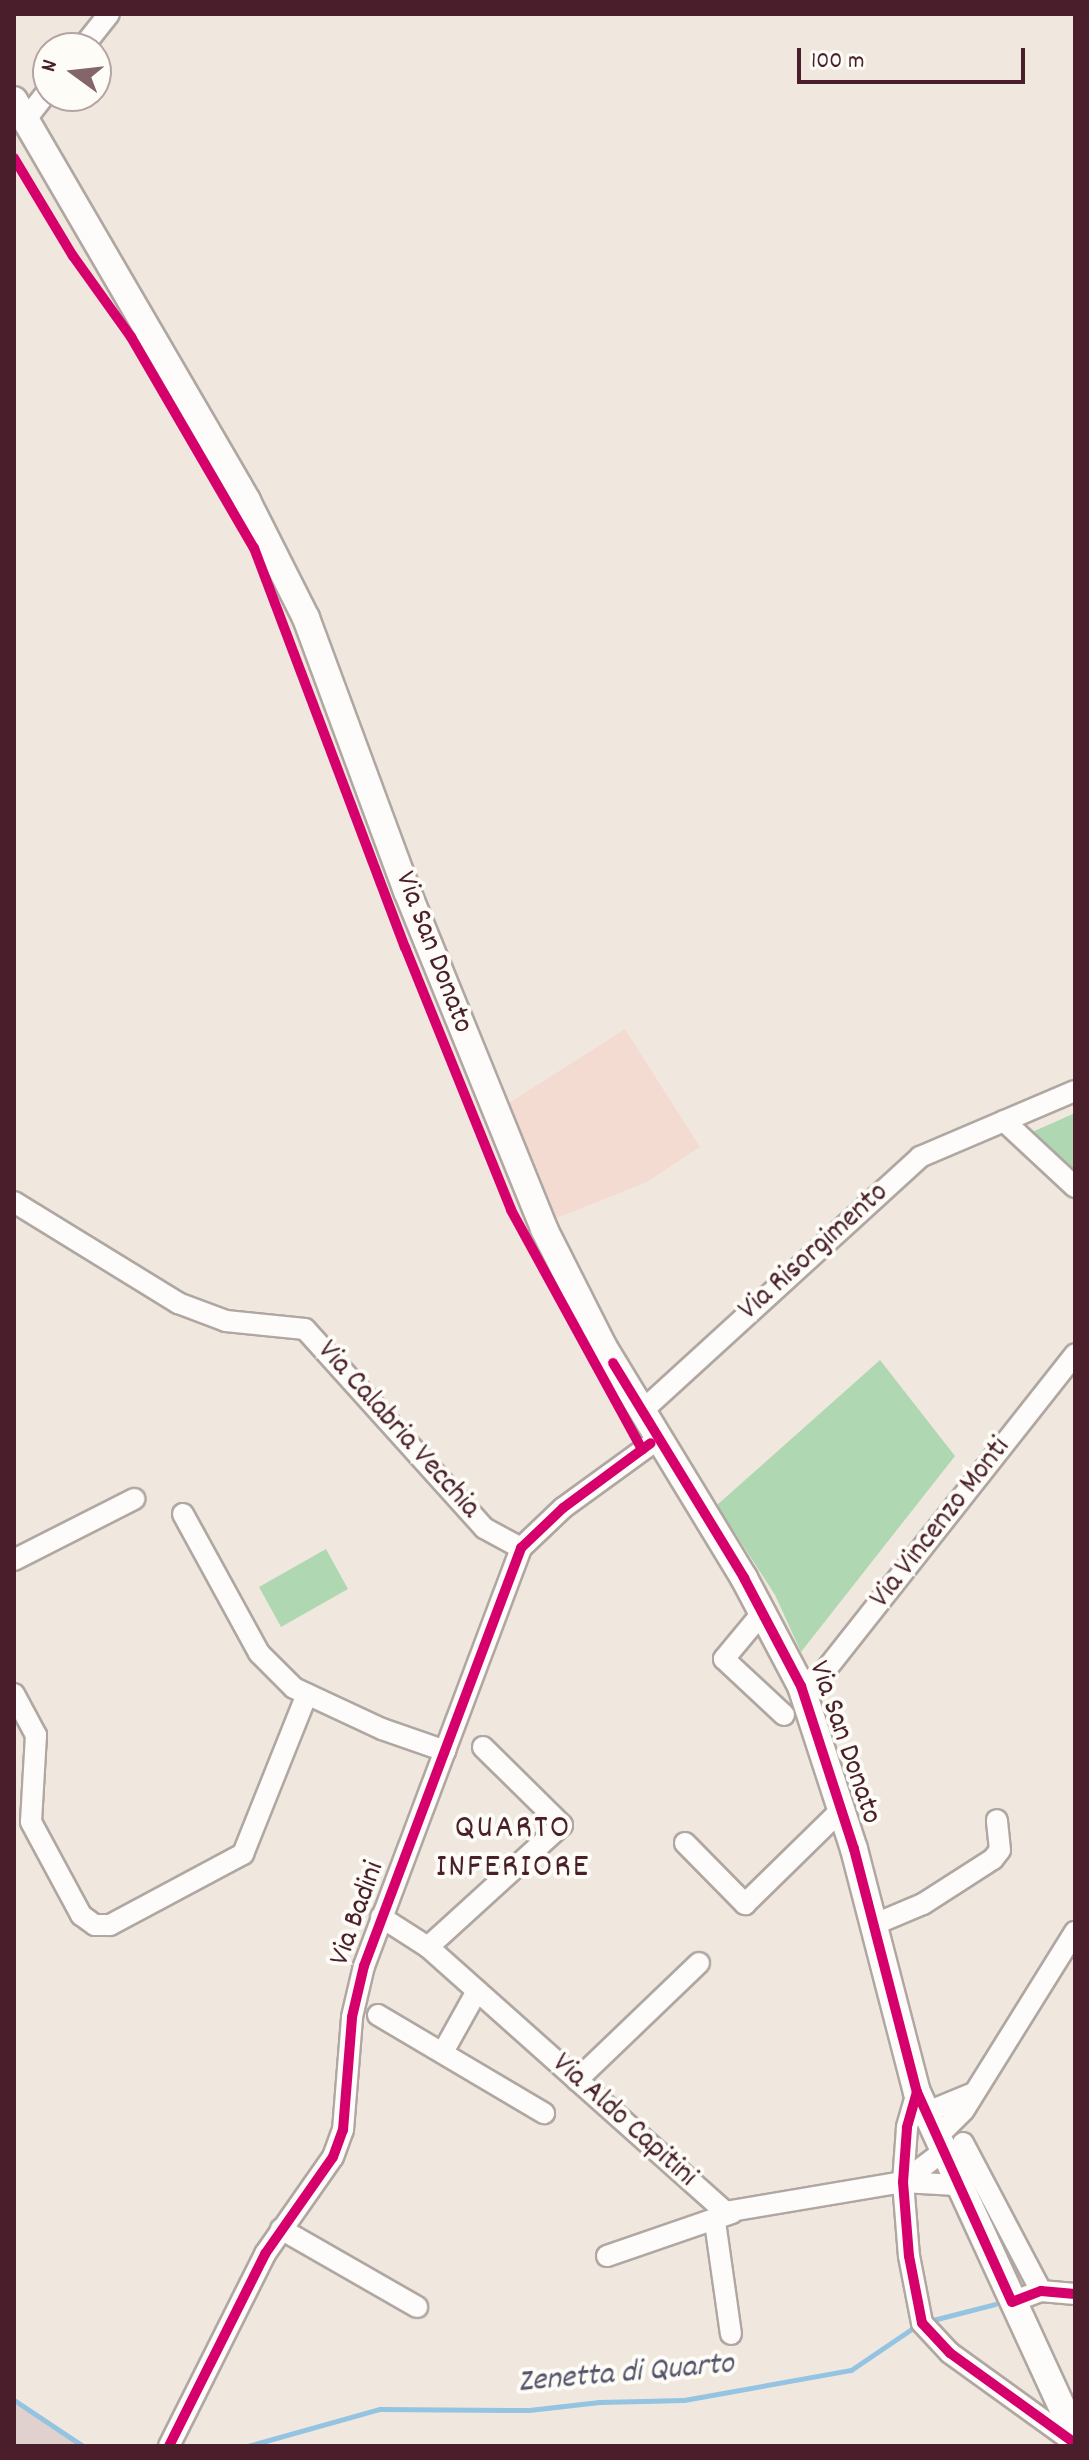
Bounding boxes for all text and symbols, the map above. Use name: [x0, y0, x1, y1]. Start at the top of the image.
north arrow: [32, 32, 112, 112]
scale bar: [801, 32, 1029, 82]
text: 100 m: [811, 45, 864, 79]
text: N: [34, 57, 67, 75]
street label: Via San Donato: [385, 867, 479, 1039]
street label: Via Risorgimento: [733, 1176, 897, 1330]
street label: Via Calabria Vecchia: [308, 1335, 486, 1527]
street label: Via Vincenzo Monti: [864, 1431, 1020, 1617]
street label: Via San Donato: [798, 1657, 888, 1829]
district label: QUARTO INFERIORE: [436, 1809, 590, 1888]
street label: Via Badini: [324, 1857, 394, 1971]
street label: Via Aldo Capitini: [543, 2047, 703, 2197]
water label: Zenetta di Quarto: [516, 2346, 736, 2404]

